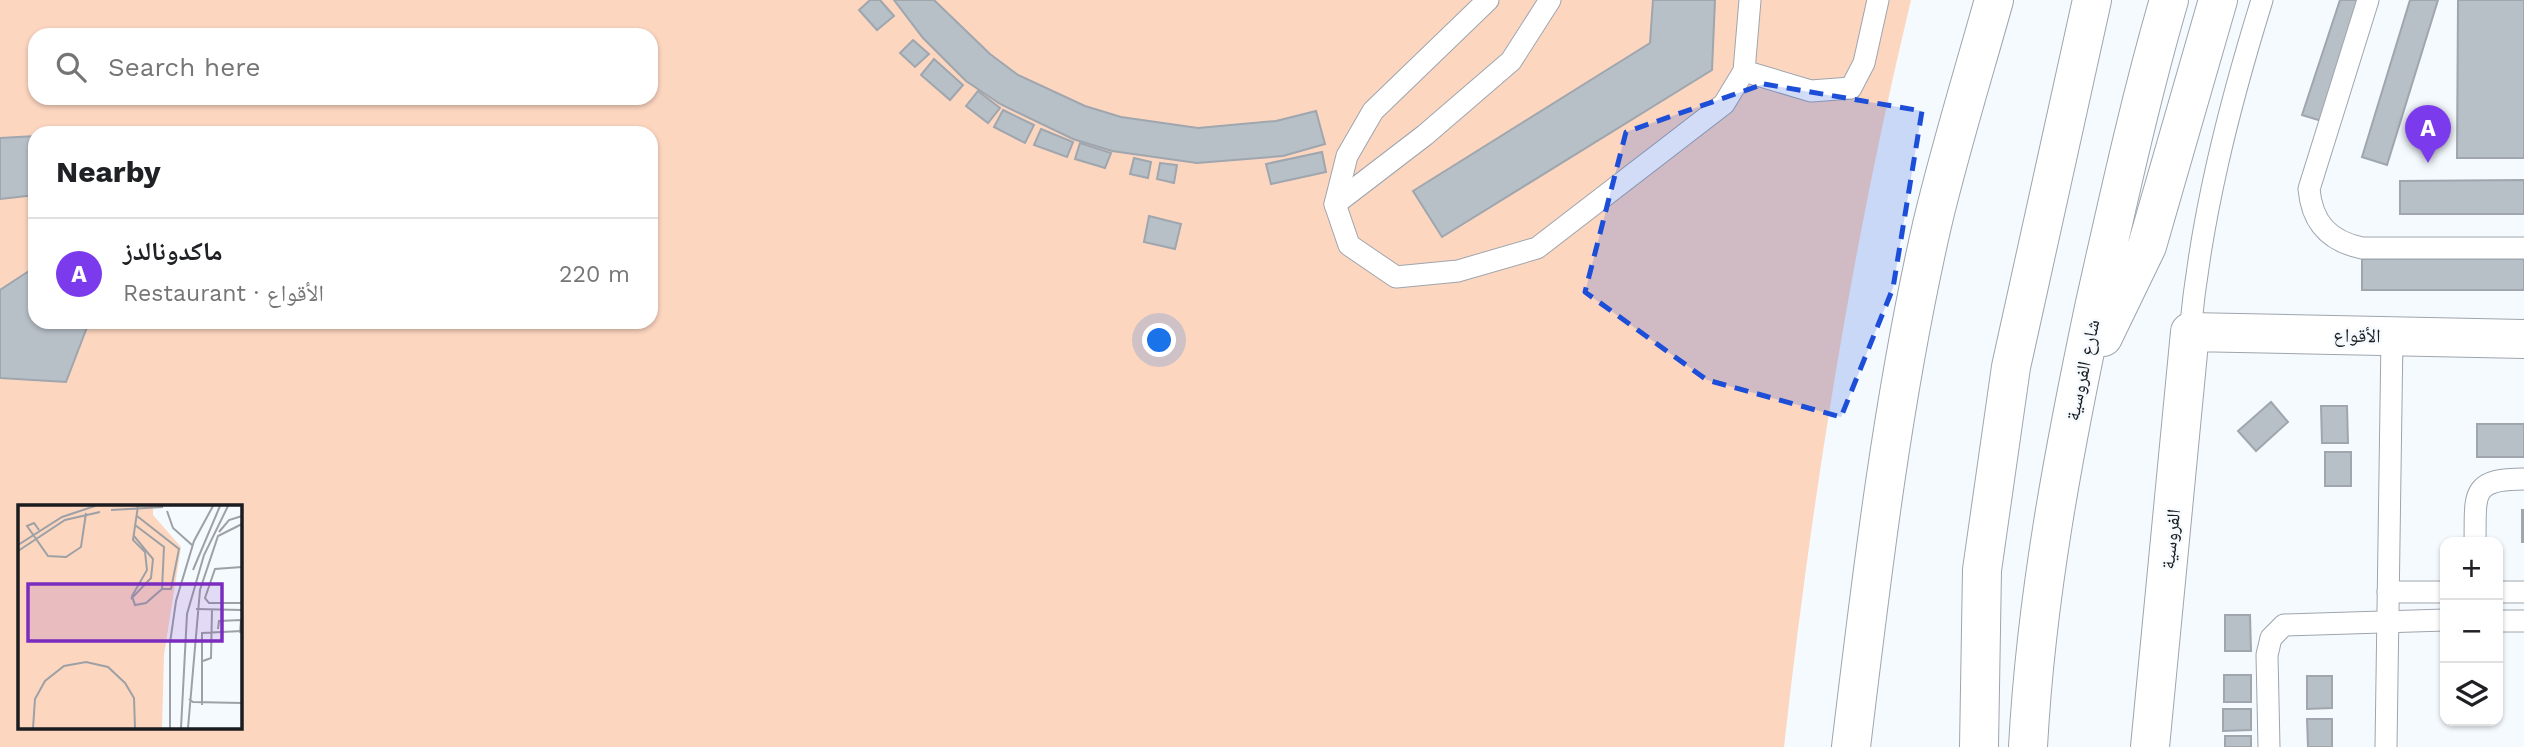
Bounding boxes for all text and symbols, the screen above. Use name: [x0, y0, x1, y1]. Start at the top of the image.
search box: [28, 28, 658, 105]
icon: search: [52, 48, 90, 86]
text: Search here: [108, 52, 260, 82]
pin: A: [2405, 105, 2451, 163]
text: Nearby: [56, 154, 161, 189]
text: ماكدونالدز: [123, 236, 223, 266]
text: A: [71, 261, 87, 288]
text: 220 m: [559, 261, 630, 288]
text: Restaurant · الأقواع: [123, 280, 324, 307]
street label: شارع الفروسية: [2061, 317, 2104, 423]
your location: [1142, 323, 1176, 357]
street label: الأقواع: [2333, 324, 2381, 347]
inset map: [18, 505, 242, 730]
street label: الفروسية: [2156, 508, 2185, 570]
map controls: [2440, 537, 2503, 726]
button: +: [2440, 537, 2503, 600]
button: −: [2440, 600, 2503, 663]
button: layers: [2440, 663, 2503, 726]

